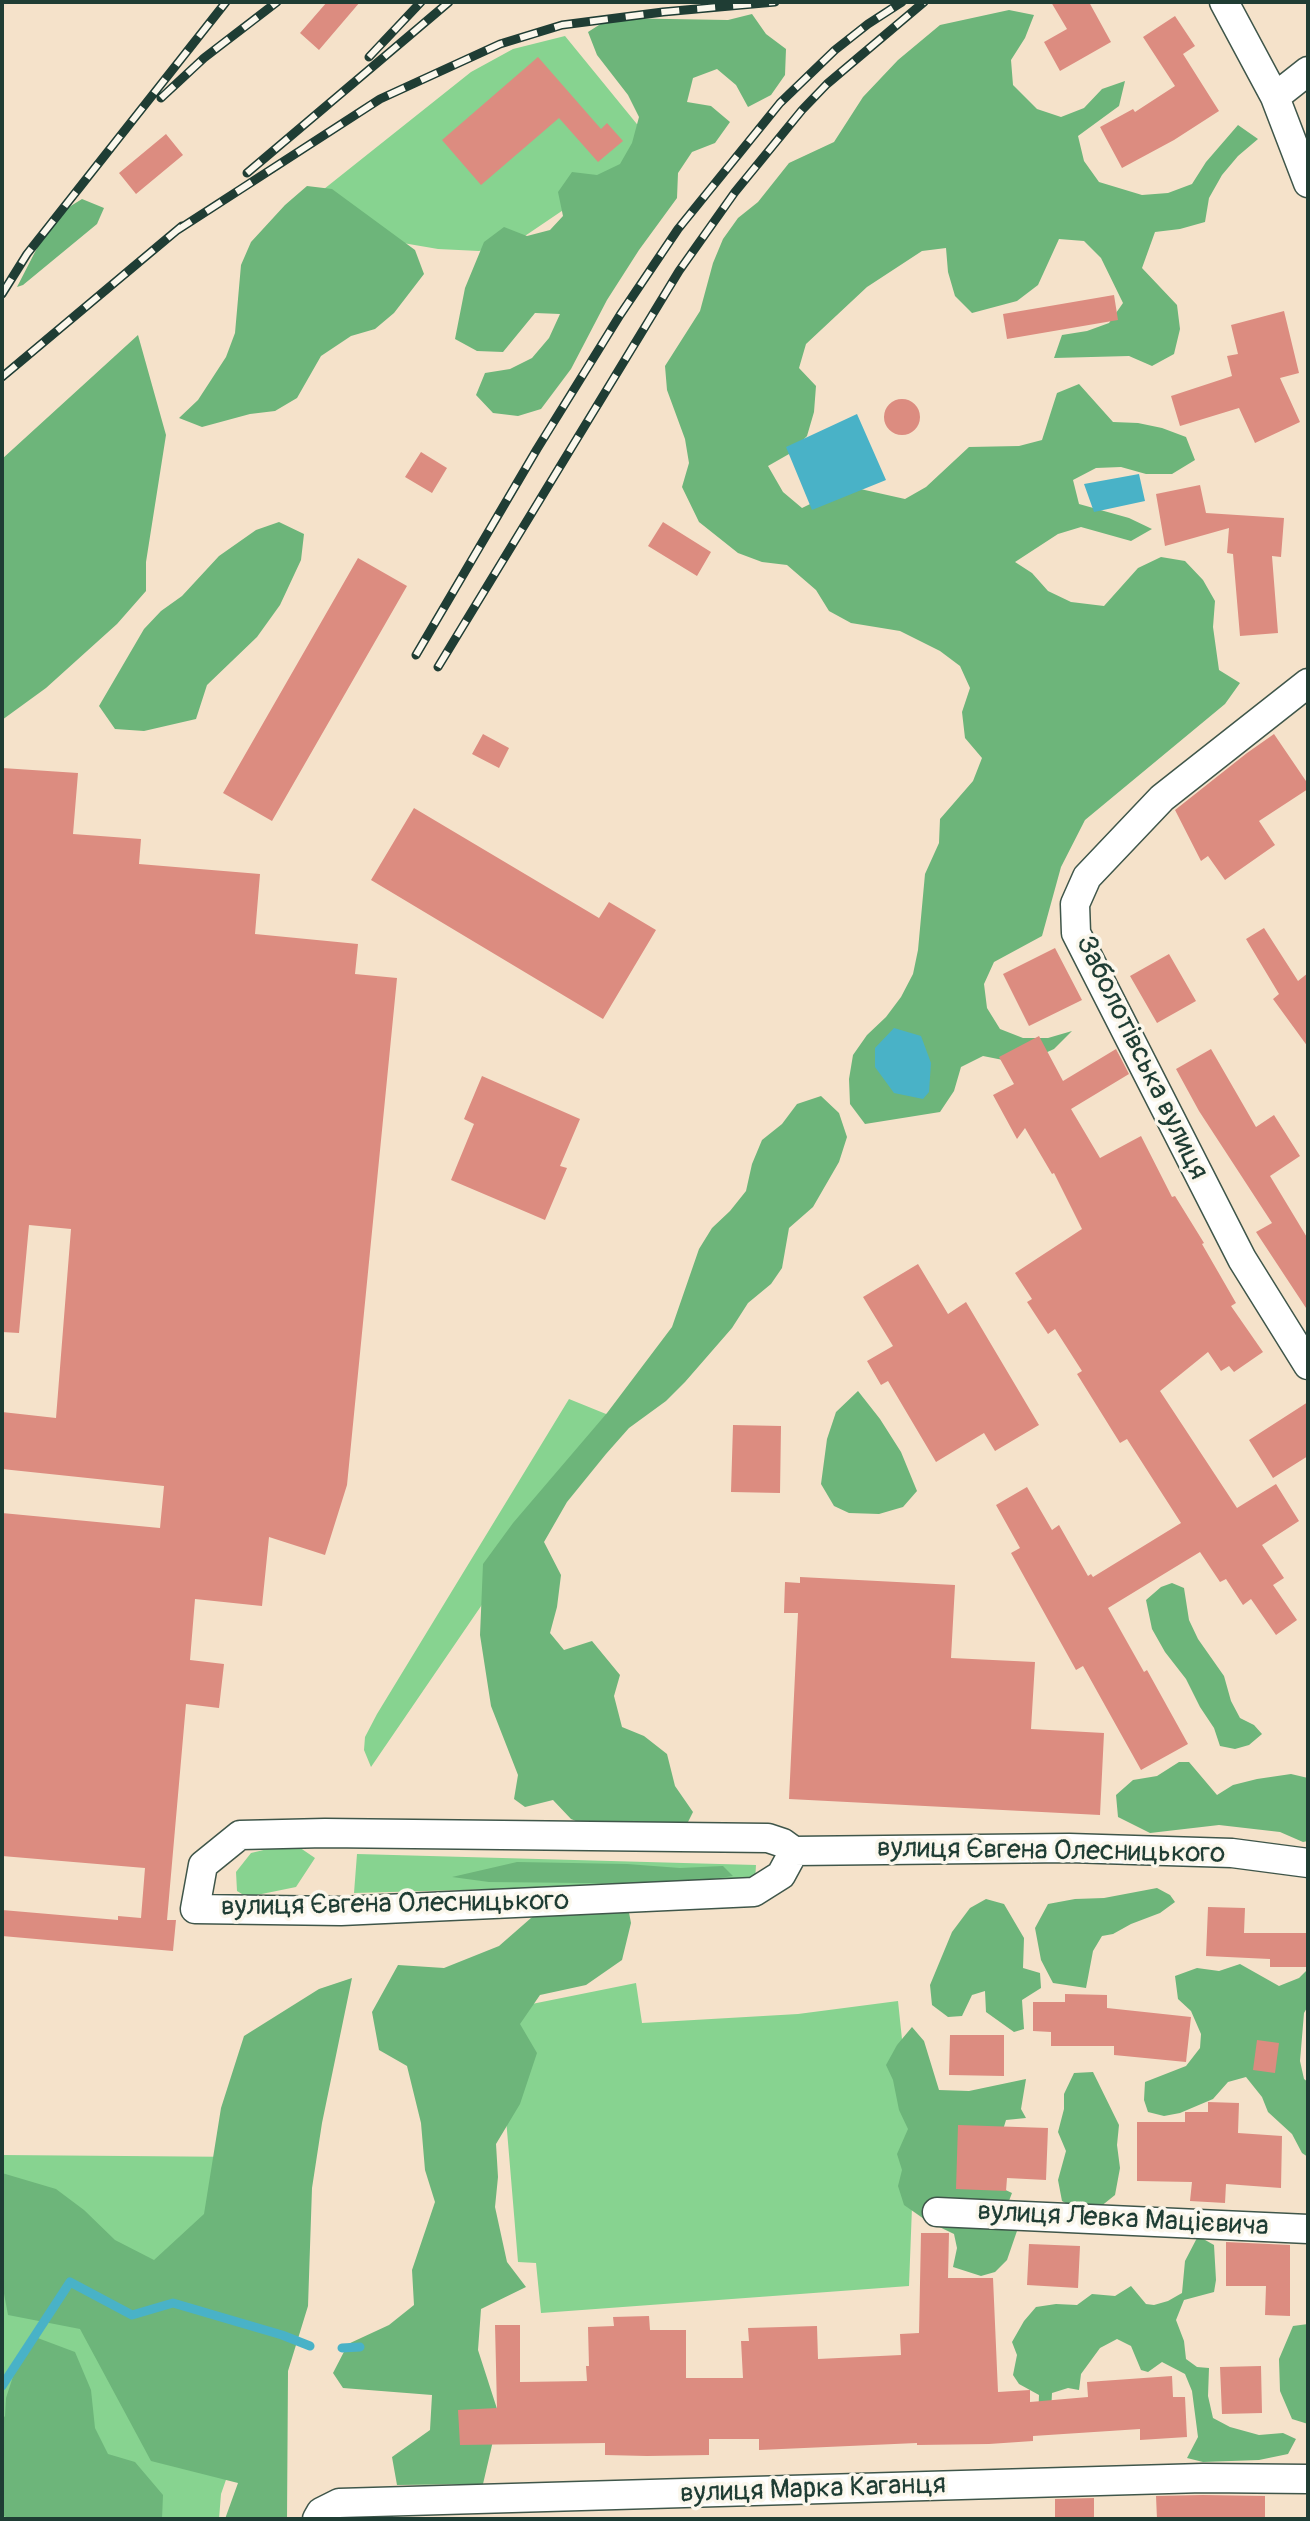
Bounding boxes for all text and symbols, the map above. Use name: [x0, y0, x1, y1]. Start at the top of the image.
street label: Заболотівська вулиця: [1067, 931, 1215, 1185]
street label: вулиця Євгена Олесницького: [877, 1832, 1225, 1872]
street label: вулиця Євгена Олесницького: [221, 1885, 569, 1925]
street label: вулиця Левка Мацієвича: [976, 2196, 1270, 2244]
street label: вулиця Марка Каганця: [679, 2469, 947, 2511]

